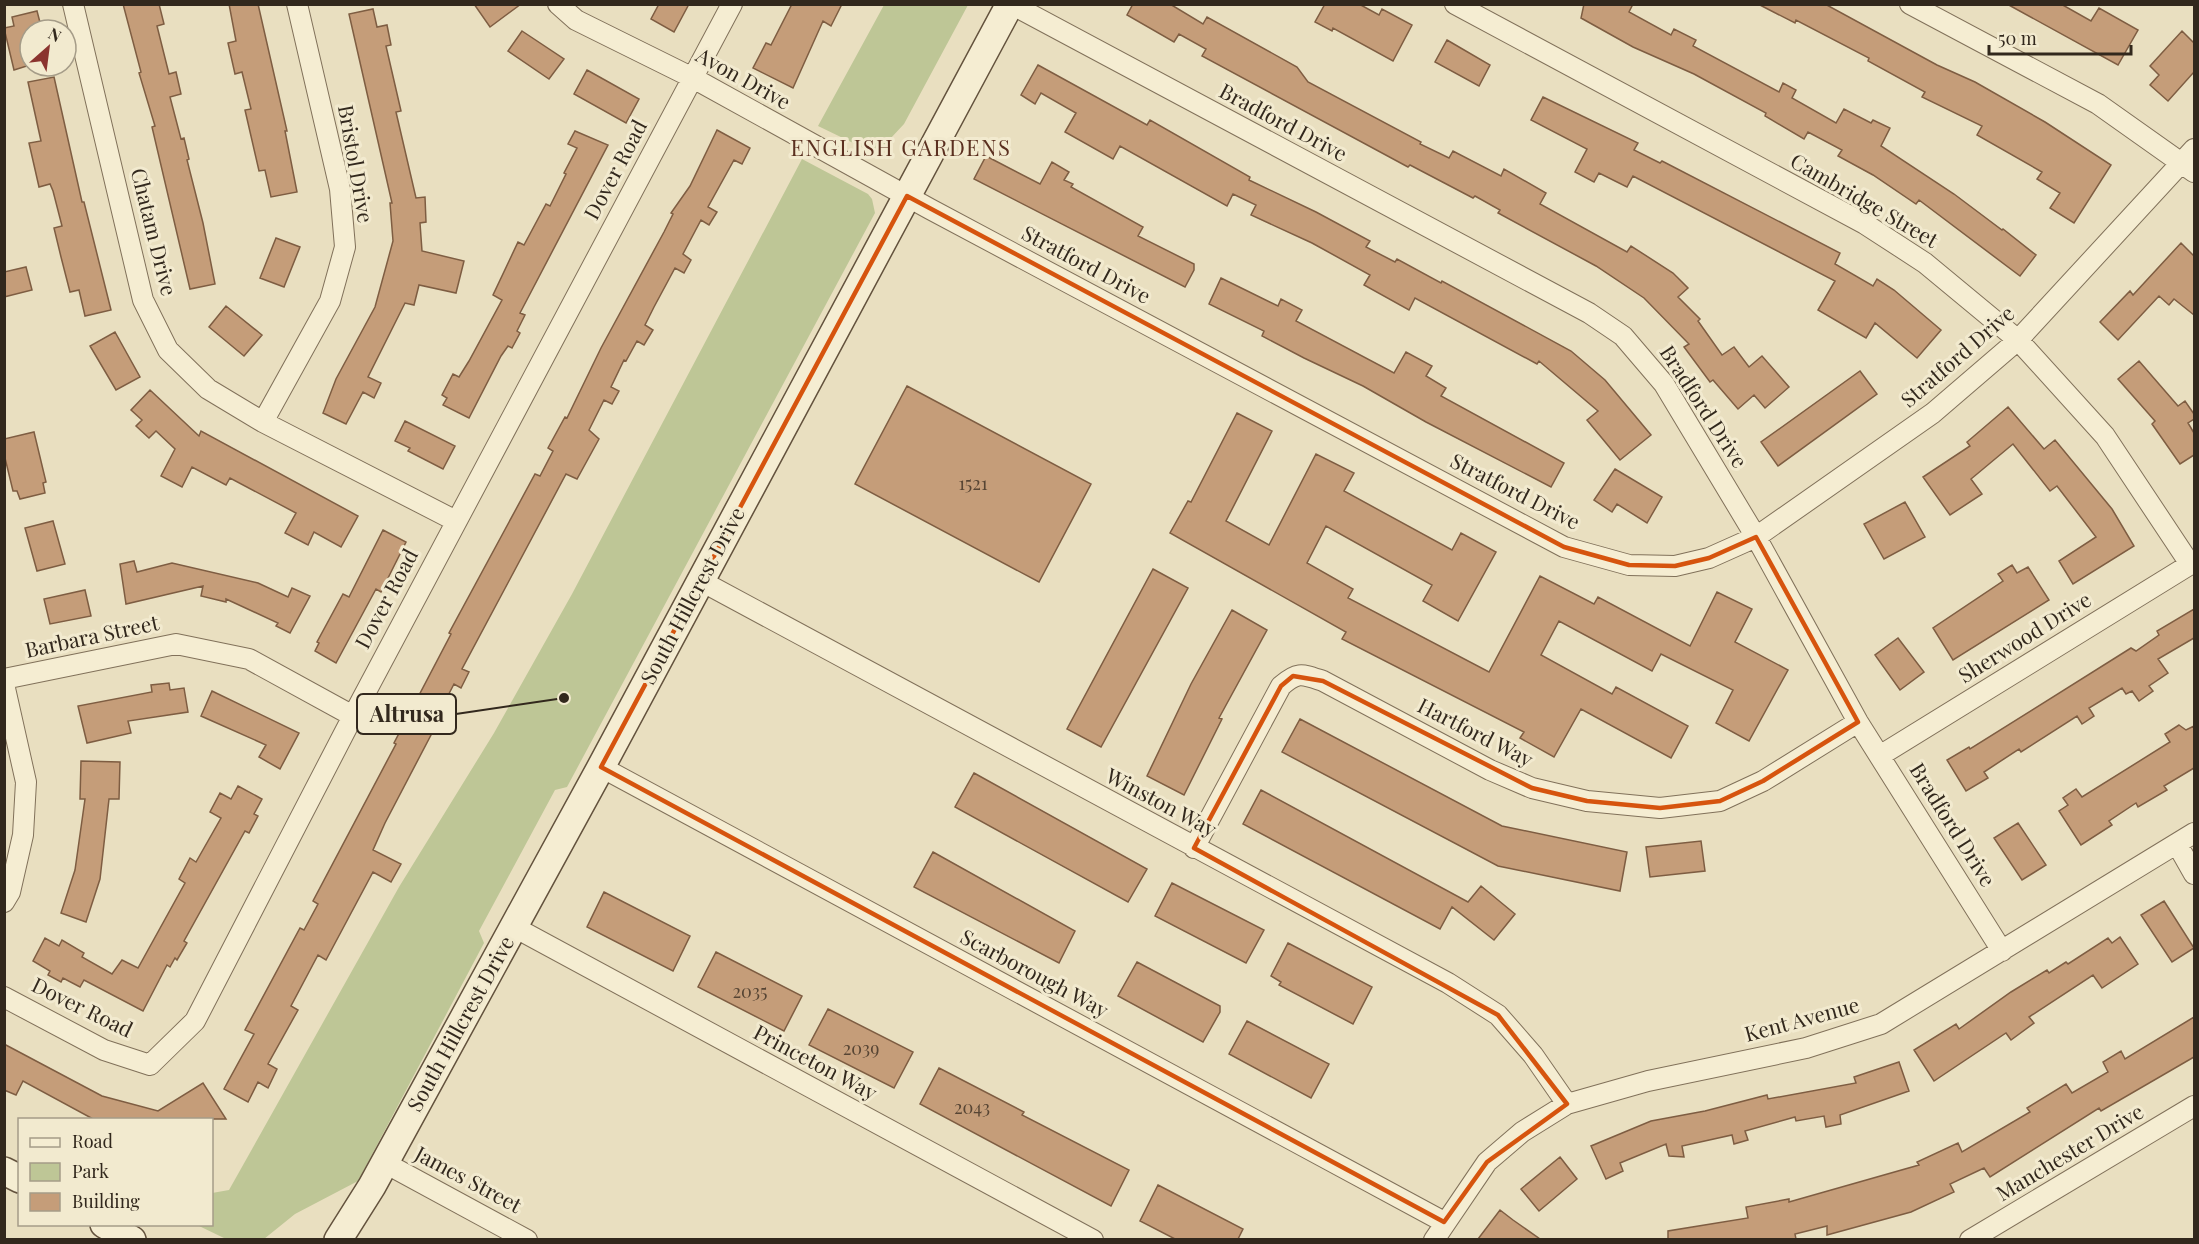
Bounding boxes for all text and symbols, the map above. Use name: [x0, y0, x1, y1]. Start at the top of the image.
north arrow: [18, 18, 78, 78]
scale bar: [1989, 18, 2132, 56]
text: N: [45, 22, 66, 47]
text: 50 m: [1998, 26, 2037, 50]
street label: Avon Drive: [691, 39, 796, 115]
street label: Bradford Drive: [1215, 76, 1353, 167]
street label: Bristol Drive: [333, 103, 381, 225]
street label: Dover Road: [576, 114, 652, 224]
district label: ENGLISH GARDENS: [791, 132, 1011, 162]
street label: Cambridge Street: [1786, 146, 1944, 253]
street label: Chatam Drive: [126, 165, 184, 298]
street label: Stratford Drive: [1018, 218, 1156, 309]
street label: Stratford Drive: [1894, 298, 2019, 413]
street label: Bradford Drive: [1655, 339, 1755, 473]
street label: Stratford Drive: [1446, 446, 1585, 535]
house number: 1521: [958, 471, 988, 495]
street label: South Hillcrest Drive: [633, 502, 750, 688]
street label: Dover Road: [347, 543, 423, 653]
street label: Sherwood Drive: [1952, 584, 2096, 688]
street label: Barbara Street: [22, 607, 162, 663]
street label: Hartford Way: [1414, 690, 1539, 772]
callout: Altrusa: [357, 694, 456, 734]
text: Altrusa: [369, 698, 445, 728]
street label: Bradford Drive: [1905, 757, 2003, 891]
street label: Winston Way: [1101, 760, 1222, 842]
street label: Scarborough Way: [956, 921, 1114, 1023]
street label: South Hillcrest Drive: [399, 930, 519, 1116]
street label: Dover Road: [28, 970, 138, 1043]
house number: 2035: [732, 979, 768, 1003]
street label: Kent Avenue: [1741, 989, 1862, 1047]
street label: Princeton Way: [749, 1017, 883, 1106]
house number: 2039: [843, 1036, 879, 1060]
house number: 2043: [954, 1095, 990, 1119]
street label: Manchester Drive: [1990, 1096, 2148, 1206]
legend: [18, 1118, 213, 1226]
text: Road: [72, 1129, 113, 1153]
street label: James Street: [410, 1138, 528, 1218]
text: Park: [72, 1159, 109, 1183]
text: Building: [72, 1189, 140, 1213]

